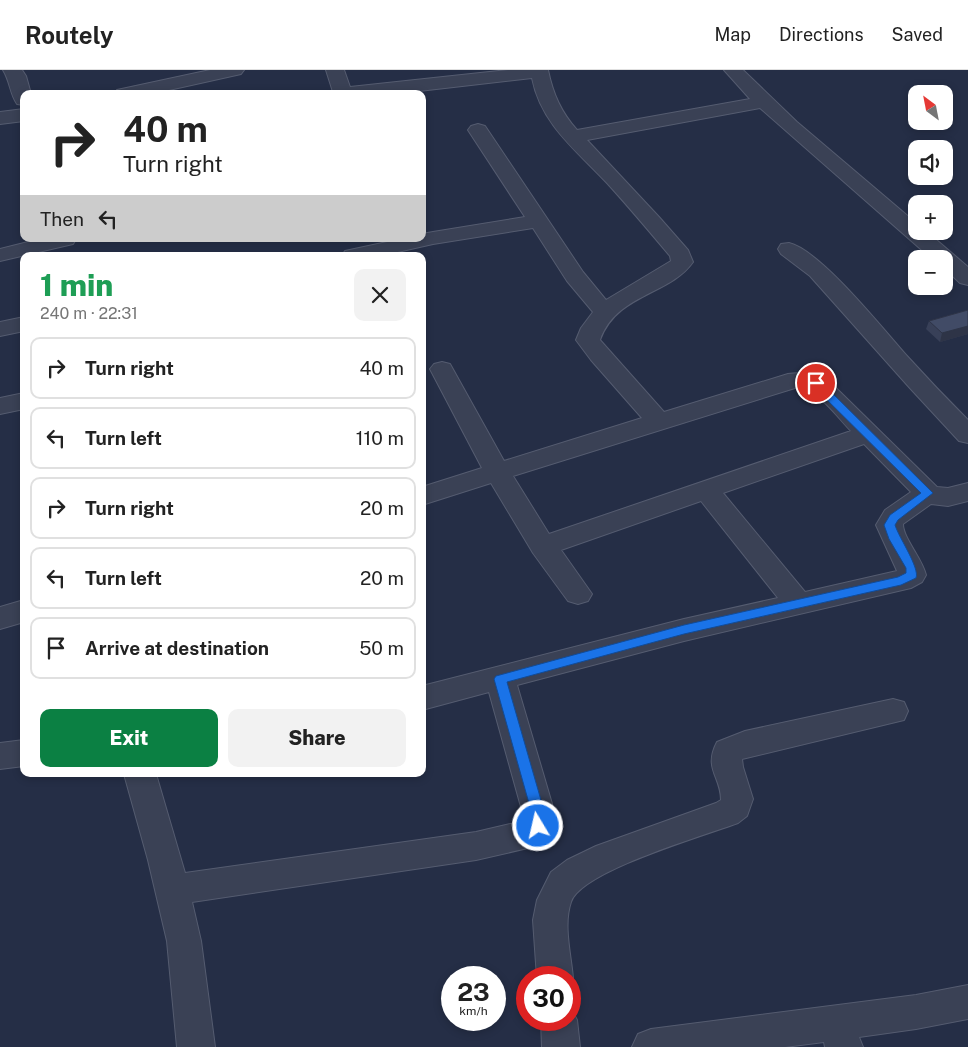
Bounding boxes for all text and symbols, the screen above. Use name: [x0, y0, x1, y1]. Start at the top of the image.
text: Routely: [25, 21, 114, 49]
text: Map: [714, 24, 751, 45]
text: Directions: [779, 24, 864, 45]
text: Saved: [892, 24, 943, 45]
north arrow: [908, 85, 952, 130]
map controls: [908, 85, 953, 295]
text: 40 m: [123, 109, 208, 150]
icon: right: [40, 110, 105, 175]
button: sound: [908, 140, 953, 185]
text: Turn right: [123, 151, 223, 177]
button: +: [908, 195, 953, 240]
icon: left: [94, 205, 122, 233]
text: Then: [40, 208, 84, 230]
button: −: [908, 250, 953, 295]
text: 1 min: [40, 267, 113, 303]
button: close: [354, 269, 406, 321]
text: 240 m · 22:31: [40, 304, 138, 323]
icon: right: [42, 354, 70, 382]
text: Turn right: [85, 357, 174, 379]
text: 40 m: [359, 357, 404, 379]
pin: [795, 362, 837, 404]
icon: arrive: [802, 369, 830, 397]
icon: left: [42, 424, 70, 452]
text: Turn left: [85, 427, 162, 449]
text: 110 m: [356, 427, 404, 449]
icon: right: [42, 494, 70, 522]
text: Turn right: [85, 497, 174, 519]
text: 20 m: [360, 497, 404, 519]
icon: left: [42, 564, 70, 592]
text: Turn left: [85, 567, 162, 589]
text: 20 m: [360, 567, 404, 589]
icon: arrive: [42, 634, 70, 662]
text: Arrive at destination: [85, 637, 269, 659]
text: 50 m: [359, 637, 404, 659]
button: Exit: [40, 709, 218, 767]
button: Share: [228, 709, 406, 767]
position arrow: [511, 799, 563, 851]
speed limit sign: 30: [516, 966, 581, 1031]
text: 23: [457, 977, 490, 1007]
text: km/h: [459, 1004, 488, 1018]

